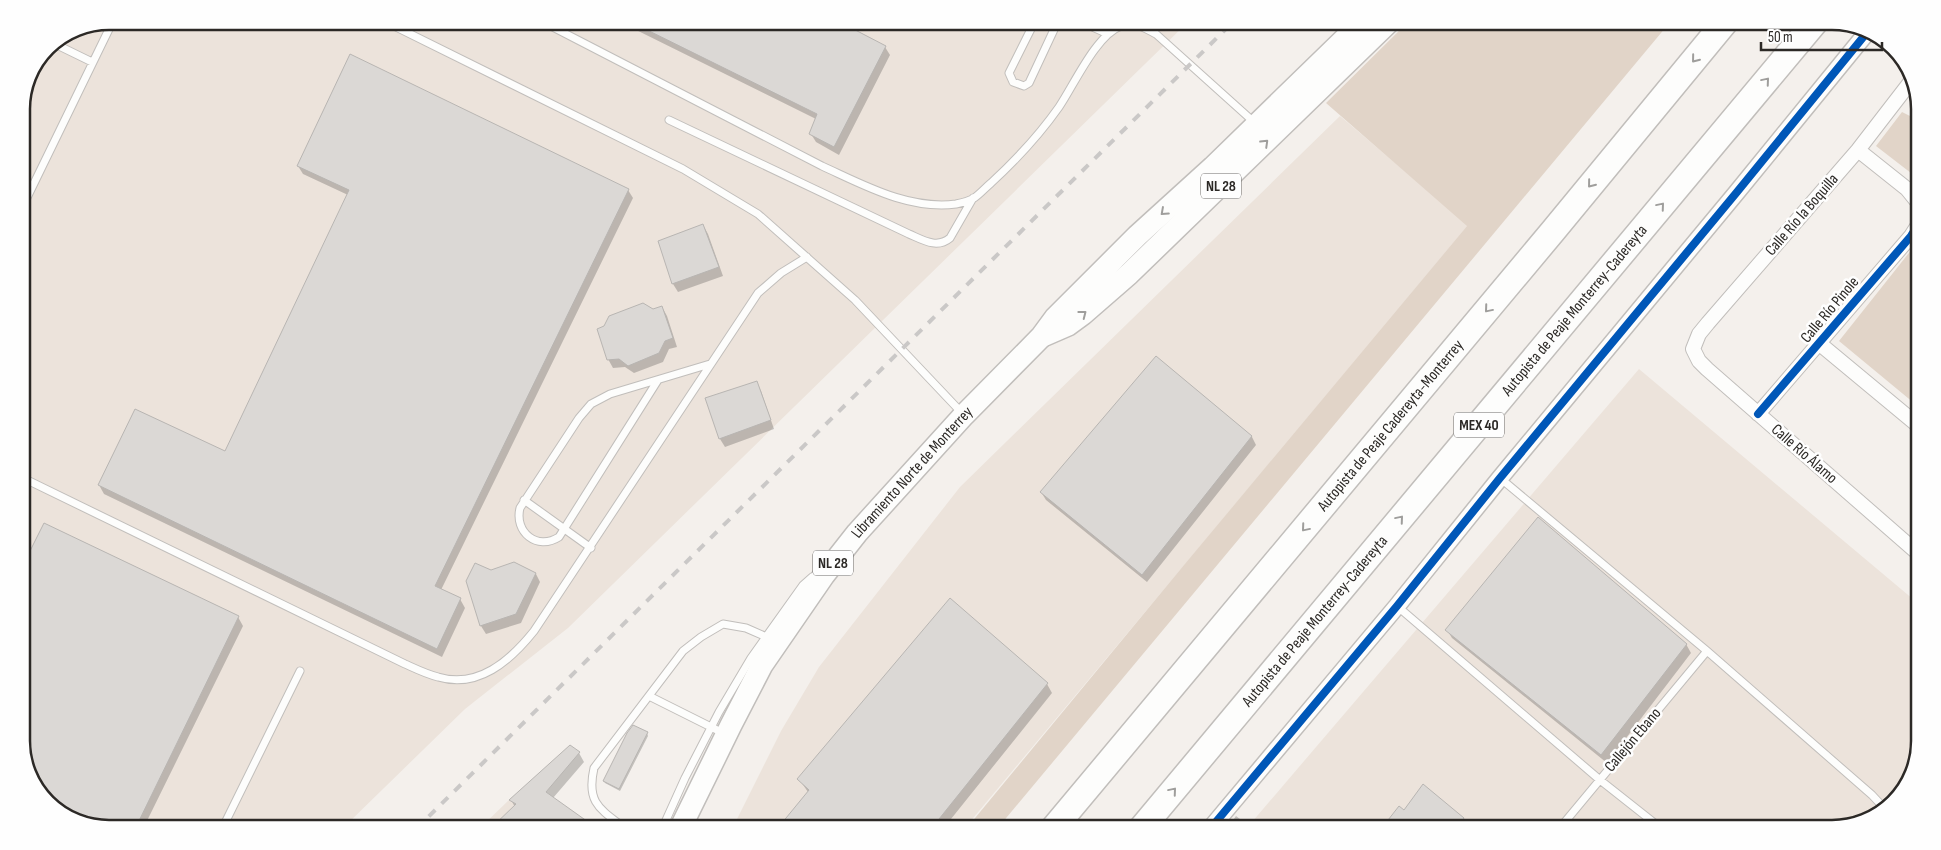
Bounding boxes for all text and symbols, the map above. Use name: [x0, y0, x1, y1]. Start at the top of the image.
scale bar: [1761, 20, 1882, 52]
text: 50 m: [1768, 28, 1793, 47]
one-way arrow: [1692, 53, 1700, 62]
one-way arrow: [1760, 78, 1769, 87]
one-way arrow: [1260, 140, 1269, 149]
street label: Calle Río la Boquilla: [1761, 170, 1843, 260]
road number: NL 28: [1201, 174, 1241, 198]
one-way arrow: [1588, 179, 1597, 188]
one-way arrow: [1656, 203, 1664, 212]
one-way arrow: [1160, 206, 1169, 215]
street label: Autopista de Peaje Monterrey-Cadereyta: [1497, 221, 1651, 400]
street label: Calle Río Pinole: [1797, 273, 1863, 347]
one-way arrow: [1484, 304, 1493, 313]
one-way arrow: [1077, 311, 1086, 319]
street label: Autopista de Peaje Cadereyta-Monterrey: [1313, 336, 1467, 516]
street label: Libramiento Norte de Monterrey: [847, 402, 977, 542]
road number: MEX 40: [1454, 412, 1504, 438]
street label: Calle Río Álamo: [1767, 420, 1841, 488]
one-way arrow: [1395, 516, 1403, 525]
one-way arrow: [1302, 523, 1311, 532]
street label: Autopista de Peaje Monterrey-Cadereyta: [1237, 532, 1392, 711]
road number: NL 28: [813, 550, 853, 576]
street label: Callejón Ebano: [1601, 704, 1665, 776]
one-way arrow: [1167, 788, 1176, 797]

